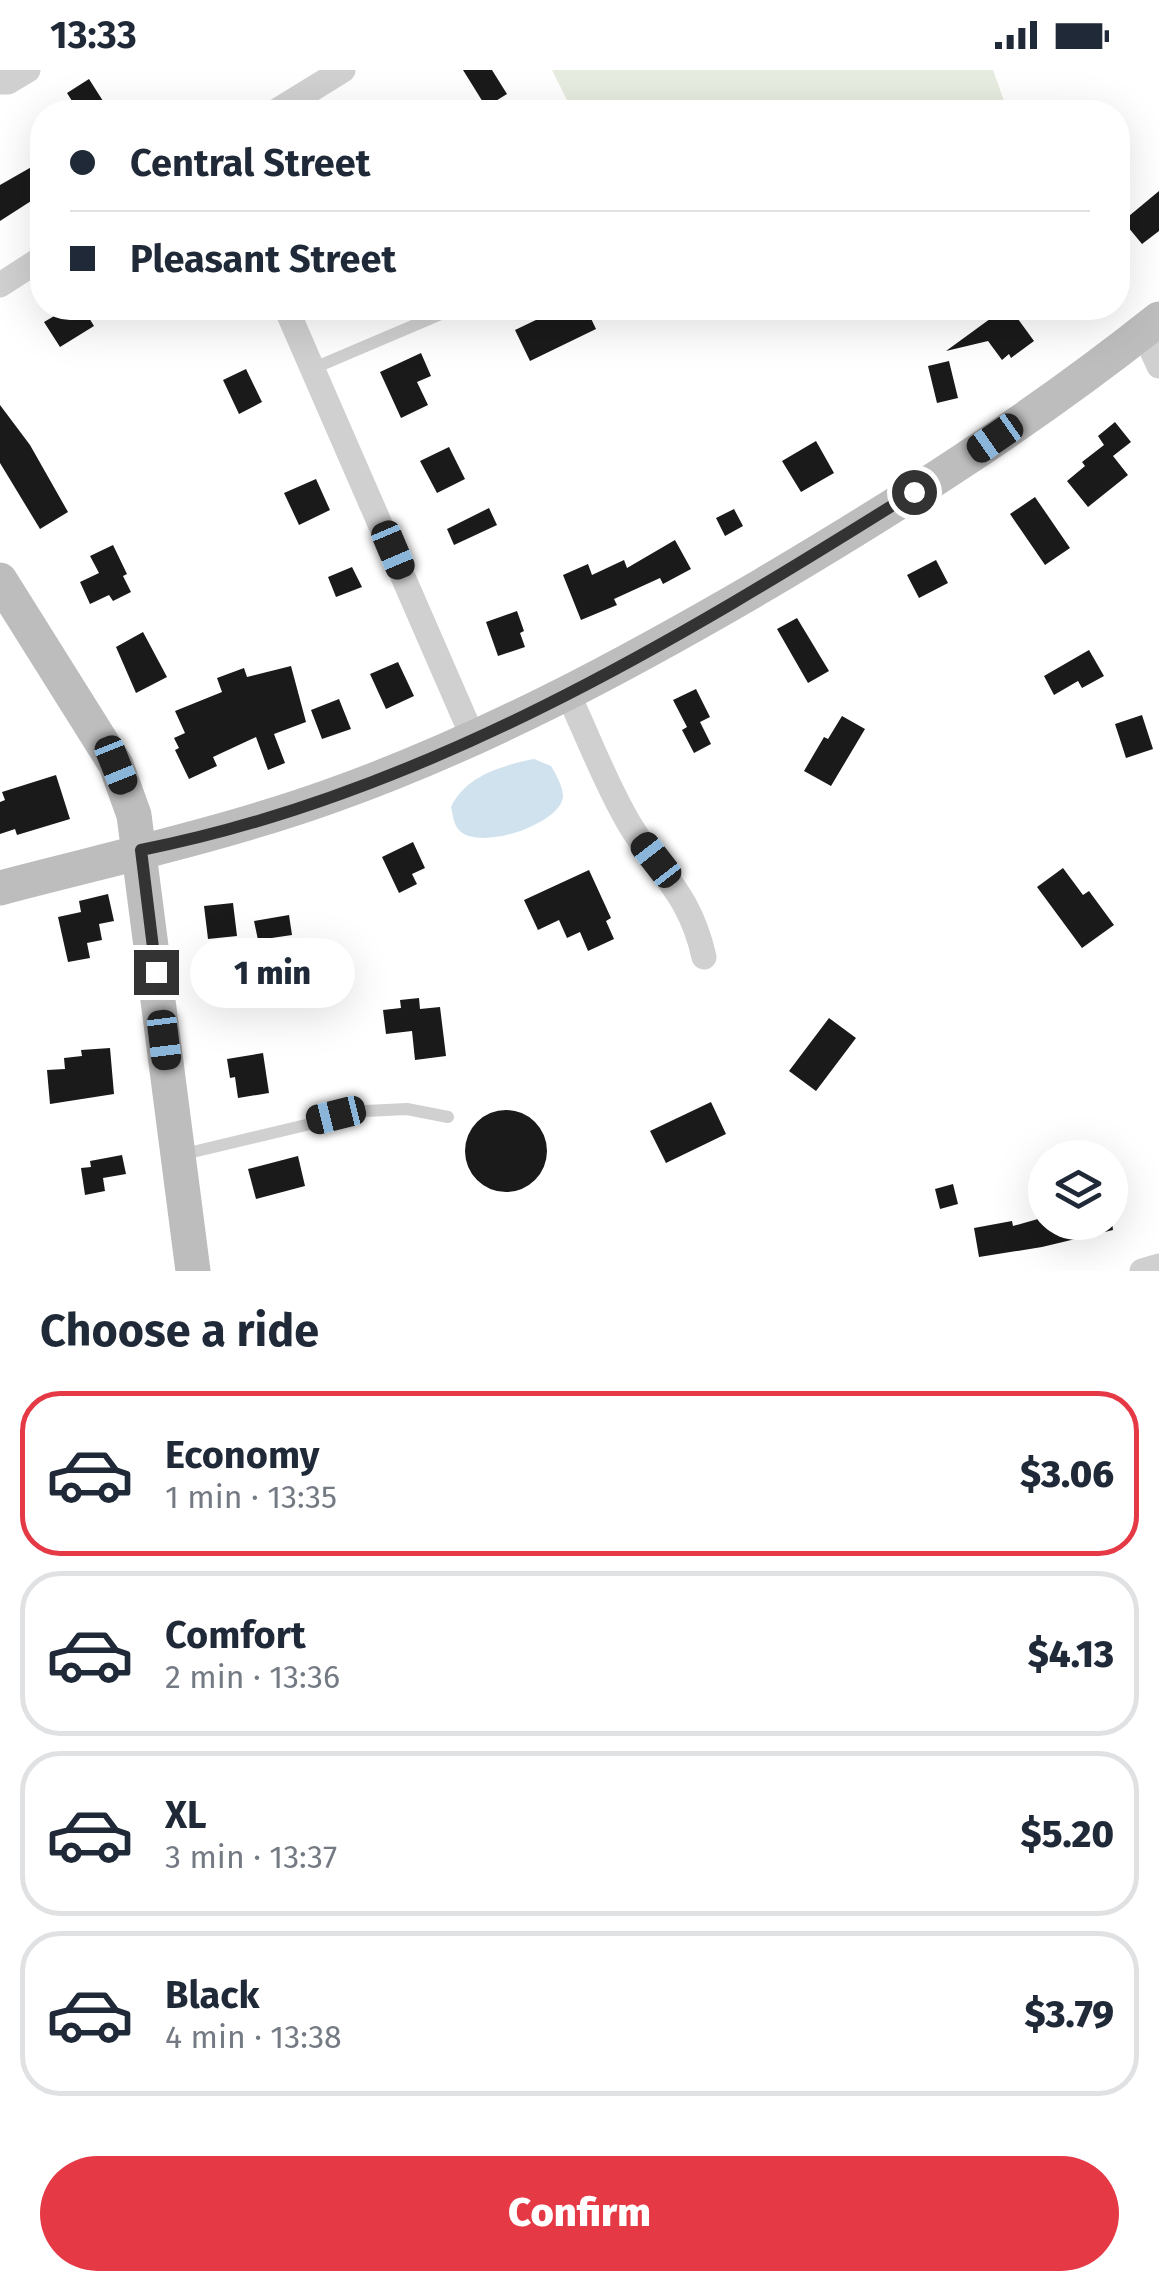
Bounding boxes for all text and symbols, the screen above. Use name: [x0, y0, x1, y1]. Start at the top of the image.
text: 13:33: [50, 12, 137, 58]
text: Central Street: [130, 140, 370, 186]
text: Pleasant Street: [130, 236, 396, 282]
car: [962, 409, 1028, 467]
route start: [892, 470, 937, 515]
car: [367, 517, 419, 583]
car: [91, 732, 141, 798]
car: [626, 827, 686, 893]
callout: 1 min: [191, 937, 356, 1007]
route end: [134, 950, 179, 995]
text: 1 min: [234, 954, 311, 992]
car: [145, 1008, 183, 1072]
car: [303, 1093, 369, 1137]
map controls: [1028, 1140, 1128, 1240]
button: layers: [1028, 1140, 1128, 1240]
text: Choose a ride: [40, 1304, 319, 1358]
icon: car: [45, 1429, 135, 1519]
text: Economy: [165, 1432, 320, 1478]
text: $3.06: [1020, 1451, 1114, 1497]
text: 1 min · 13:35: [165, 1478, 337, 1516]
icon: car: [45, 1609, 135, 1699]
text: Comfort: [165, 1612, 306, 1658]
text: $4.13: [1028, 1631, 1114, 1677]
text: 2 min · 13:36: [165, 1658, 340, 1696]
icon: car: [45, 1789, 135, 1879]
text: XL: [165, 1792, 207, 1838]
text: $5.20: [1021, 1811, 1114, 1857]
text: 3 min · 13:37: [165, 1838, 337, 1876]
icon: car: [45, 1969, 135, 2059]
text: Black: [165, 1972, 260, 2018]
text: $3.79: [1025, 1991, 1114, 2037]
text: 4 min · 13:38: [165, 2018, 342, 2056]
button: Confirm: [40, 2156, 1119, 2271]

